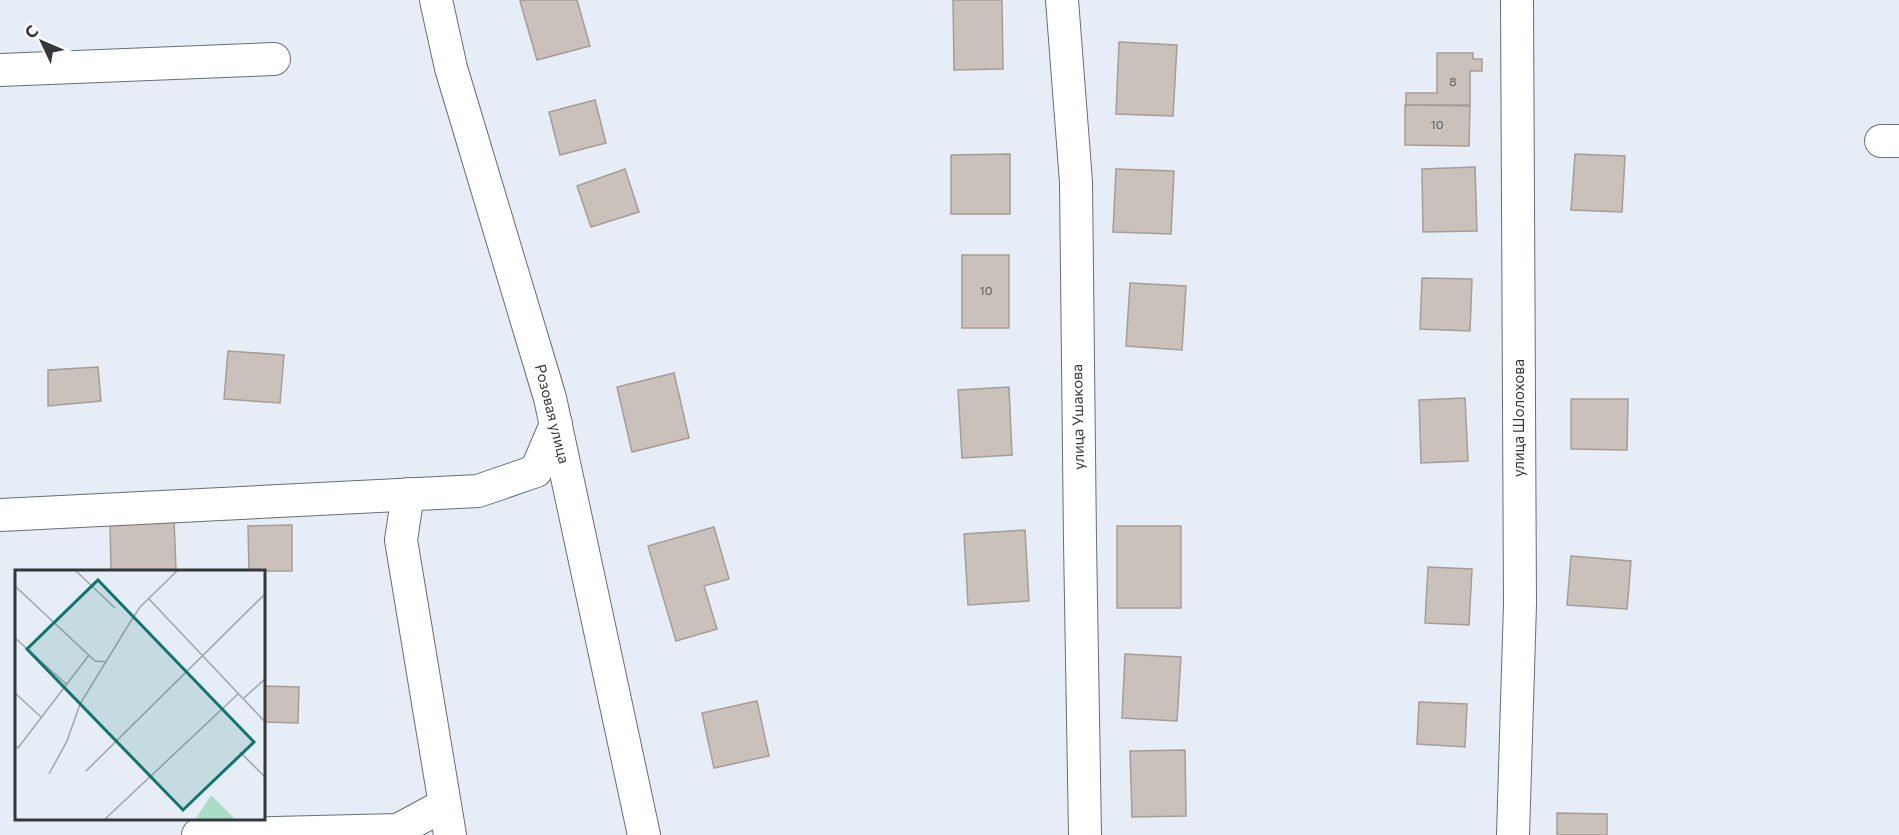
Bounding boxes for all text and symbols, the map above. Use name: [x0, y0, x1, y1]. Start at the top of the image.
north arrow: [12, 12, 72, 72]
text: С: [20, 21, 42, 42]
house number: 8: [1449, 74, 1457, 88]
house number: 10: [1431, 117, 1444, 131]
house number: 10: [980, 283, 993, 297]
street label: улица Шолохова: [1509, 359, 1527, 477]
street label: Розовая улица: [532, 362, 574, 465]
street label: улица Ушакова: [1067, 364, 1087, 470]
inset map: [15, 570, 266, 820]

